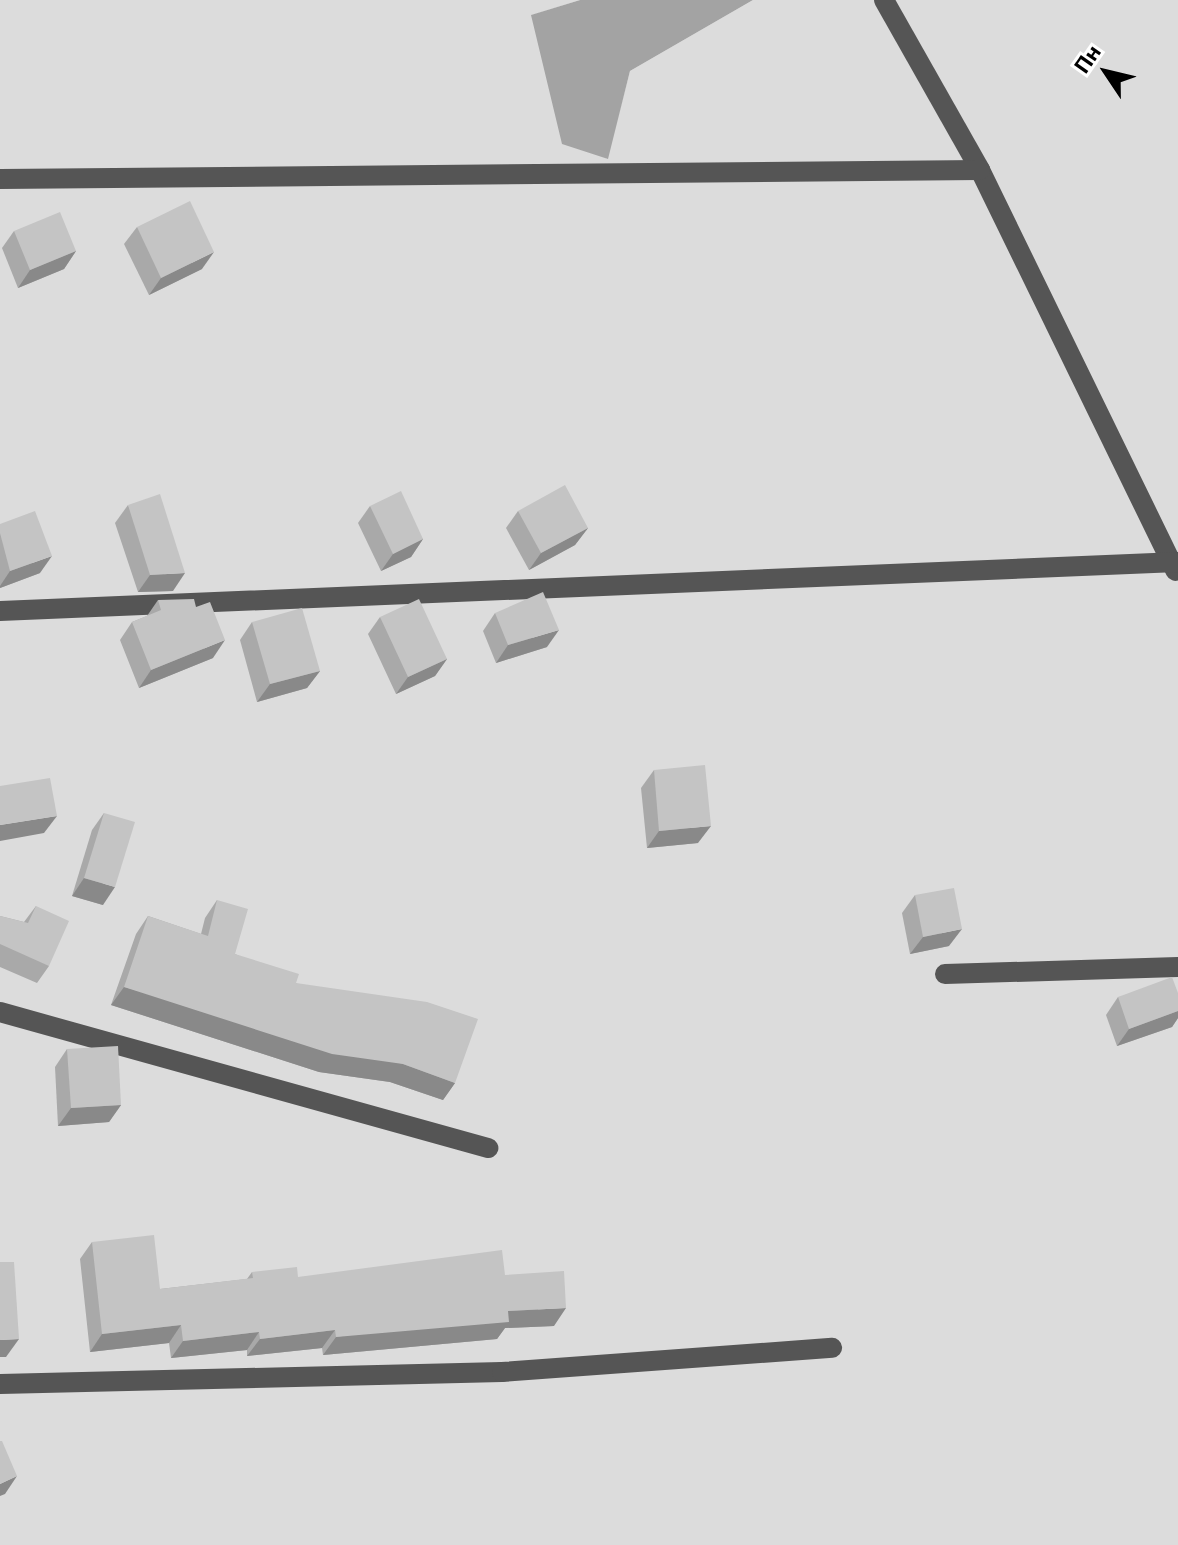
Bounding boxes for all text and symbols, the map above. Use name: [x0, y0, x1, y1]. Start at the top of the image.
north arrow: [1066, 32, 1146, 112]
text: Пн: [1067, 39, 1105, 77]

